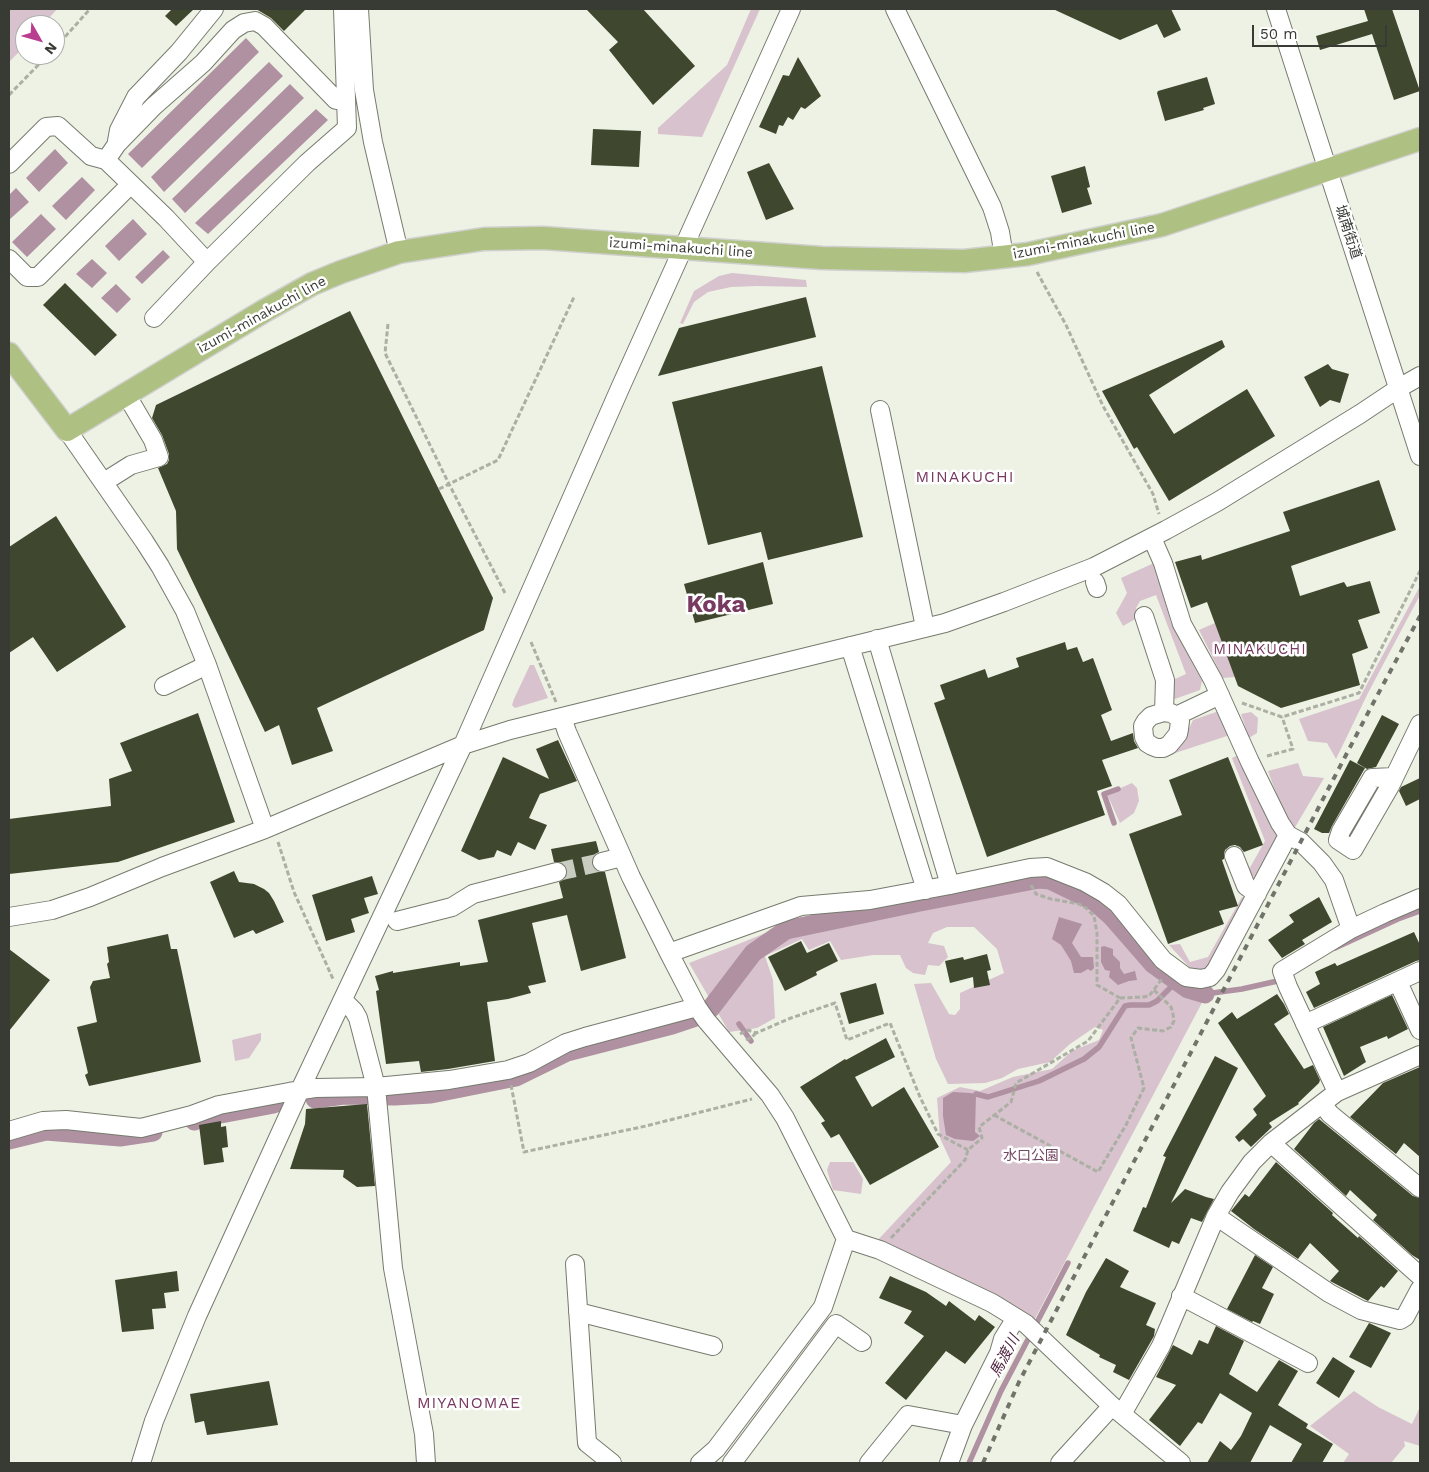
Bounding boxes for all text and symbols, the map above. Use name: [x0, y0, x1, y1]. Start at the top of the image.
north arrow: [15, 15, 65, 65]
scale bar: [1254, 15, 1389, 47]
text: 50 m: [1260, 25, 1297, 43]
text: N: [42, 40, 61, 58]
street label: 城南街道: [1331, 203, 1365, 261]
street label: izumi-minakuchi line: [1012, 219, 1156, 263]
street label: izumi-minakuchi line: [609, 235, 753, 261]
street label: izumi-minakuchi line: [195, 273, 329, 357]
district label: MINAKUCHI: [914, 467, 1016, 487]
district label: Koka: [687, 591, 745, 619]
district label: MINAKUCHI: [1212, 641, 1308, 659]
park label: 水口公園: [1003, 1148, 1059, 1164]
water label: 馬渡川: [986, 1332, 1024, 1380]
district label: MIYANOMAE: [416, 1393, 522, 1413]

